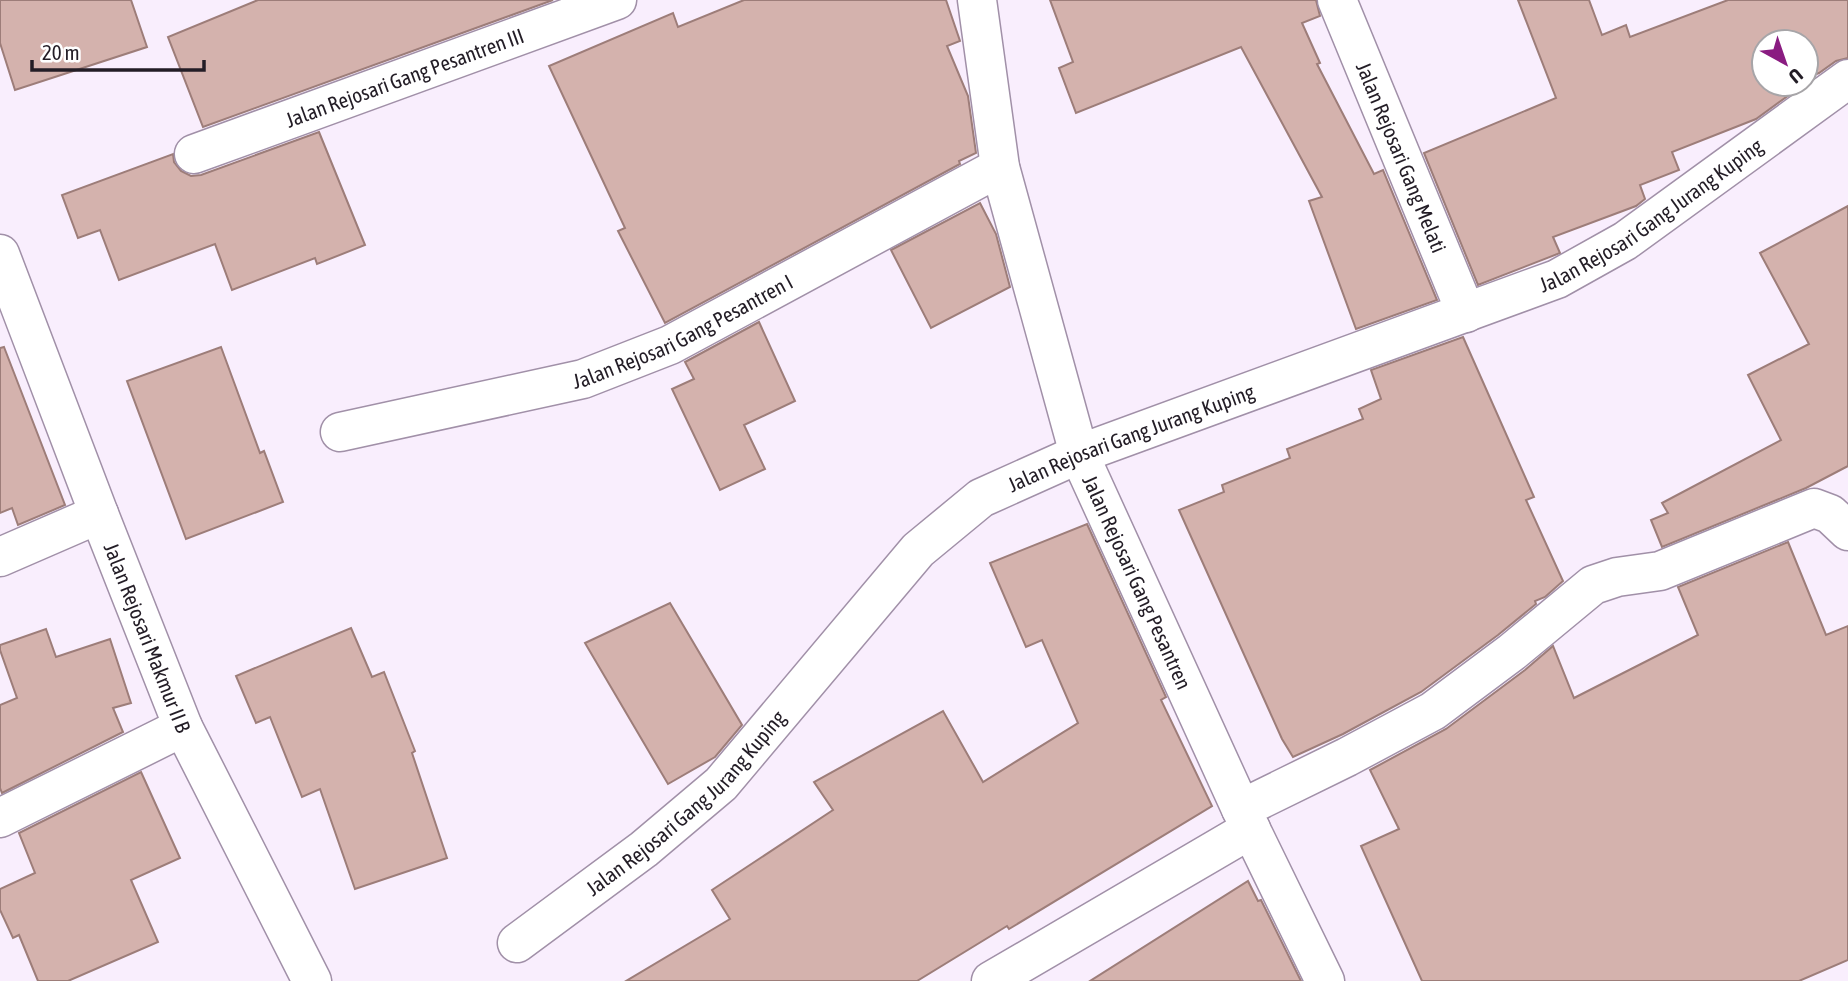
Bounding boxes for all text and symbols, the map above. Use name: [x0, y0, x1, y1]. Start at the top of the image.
street label: Jalan Rejosari Gang Pesantren III: [282, 23, 527, 132]
scale bar: [32, 28, 203, 72]
north arrow: [1750, 28, 1820, 98]
text: 20 m: [42, 40, 80, 64]
street label: Jalan Rejosari Gang Melati: [1352, 58, 1452, 256]
text: U: [1785, 64, 1807, 88]
street label: Jalan Rejosari Gang Jurang Kuping: [1536, 133, 1767, 296]
street label: Jalan Rejosari Gang Pesantren I: [570, 269, 797, 393]
street label: Jalan Rejosari Gang Jurang Kuping: [1004, 379, 1257, 497]
street label: Jalan Rejosari Gang Pesantren: [1078, 471, 1197, 693]
street label: Jalan Rejosari Makmur II B: [100, 539, 196, 736]
street label: Jalan Rejosari Gang Jurang Kuping: [581, 705, 790, 900]

